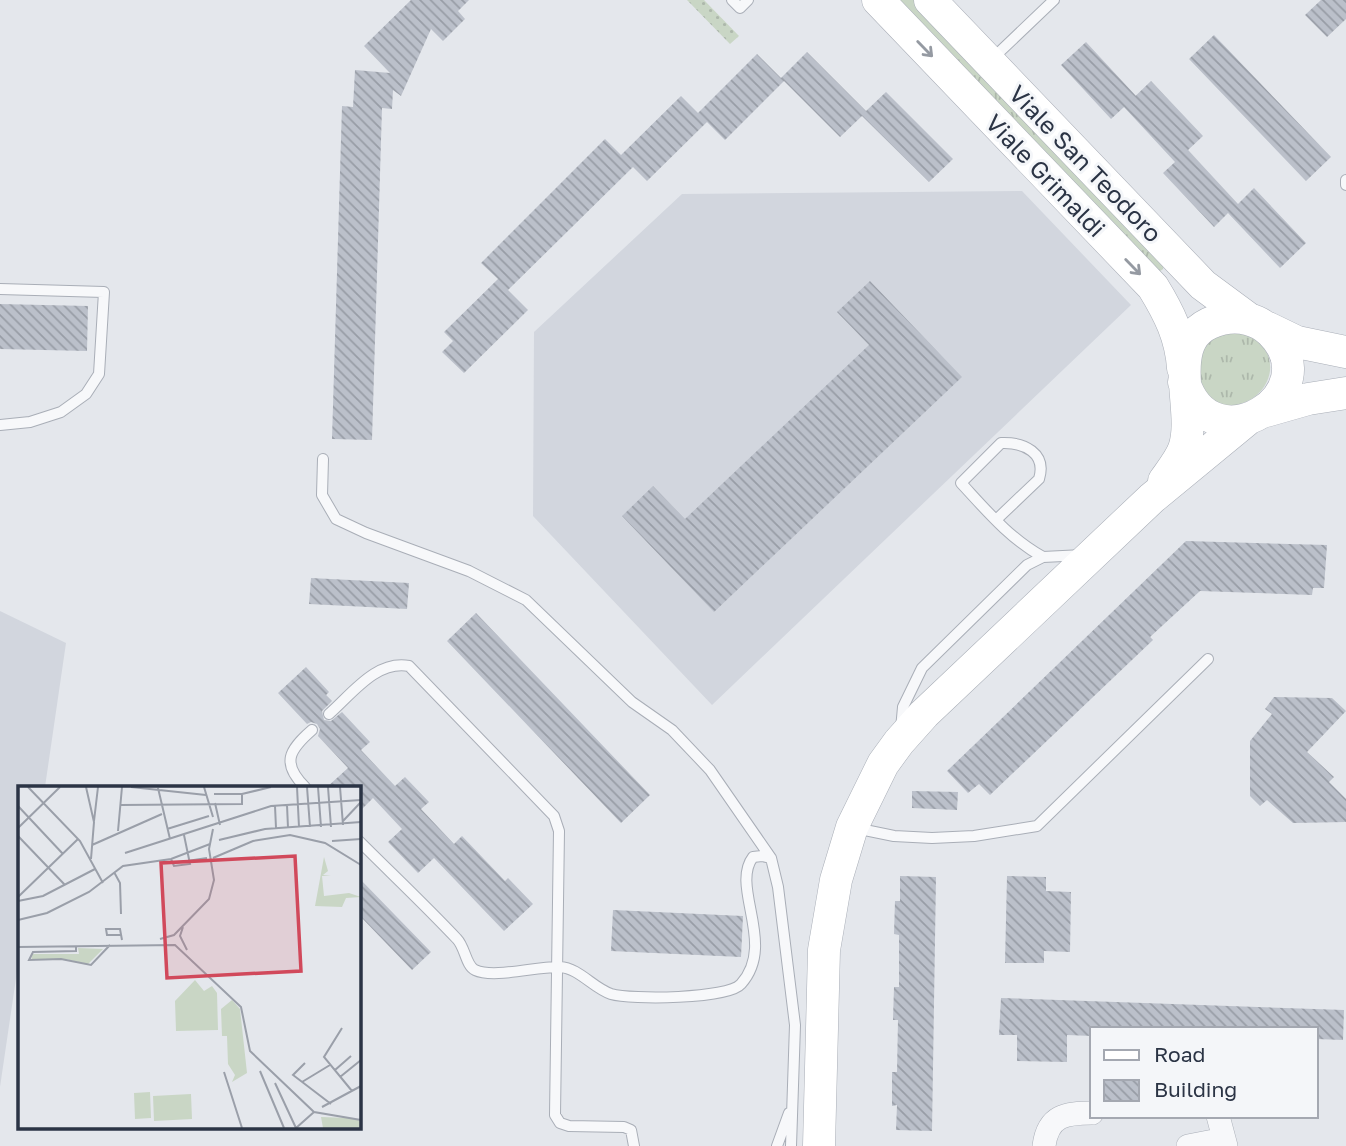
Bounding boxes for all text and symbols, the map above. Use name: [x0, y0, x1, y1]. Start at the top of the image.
one-way arrow: [917, 40, 934, 57]
street label: Viale San Teodoro: [1004, 79, 1168, 247]
street label: Viale Grimaldi: [980, 108, 1112, 242]
one-way arrow: [1125, 258, 1142, 275]
inset map: [18, 786, 360, 1128]
legend: [1090, 1027, 1318, 1118]
text: Road: [1154, 1041, 1205, 1067]
text: Building: [1154, 1076, 1237, 1102]

